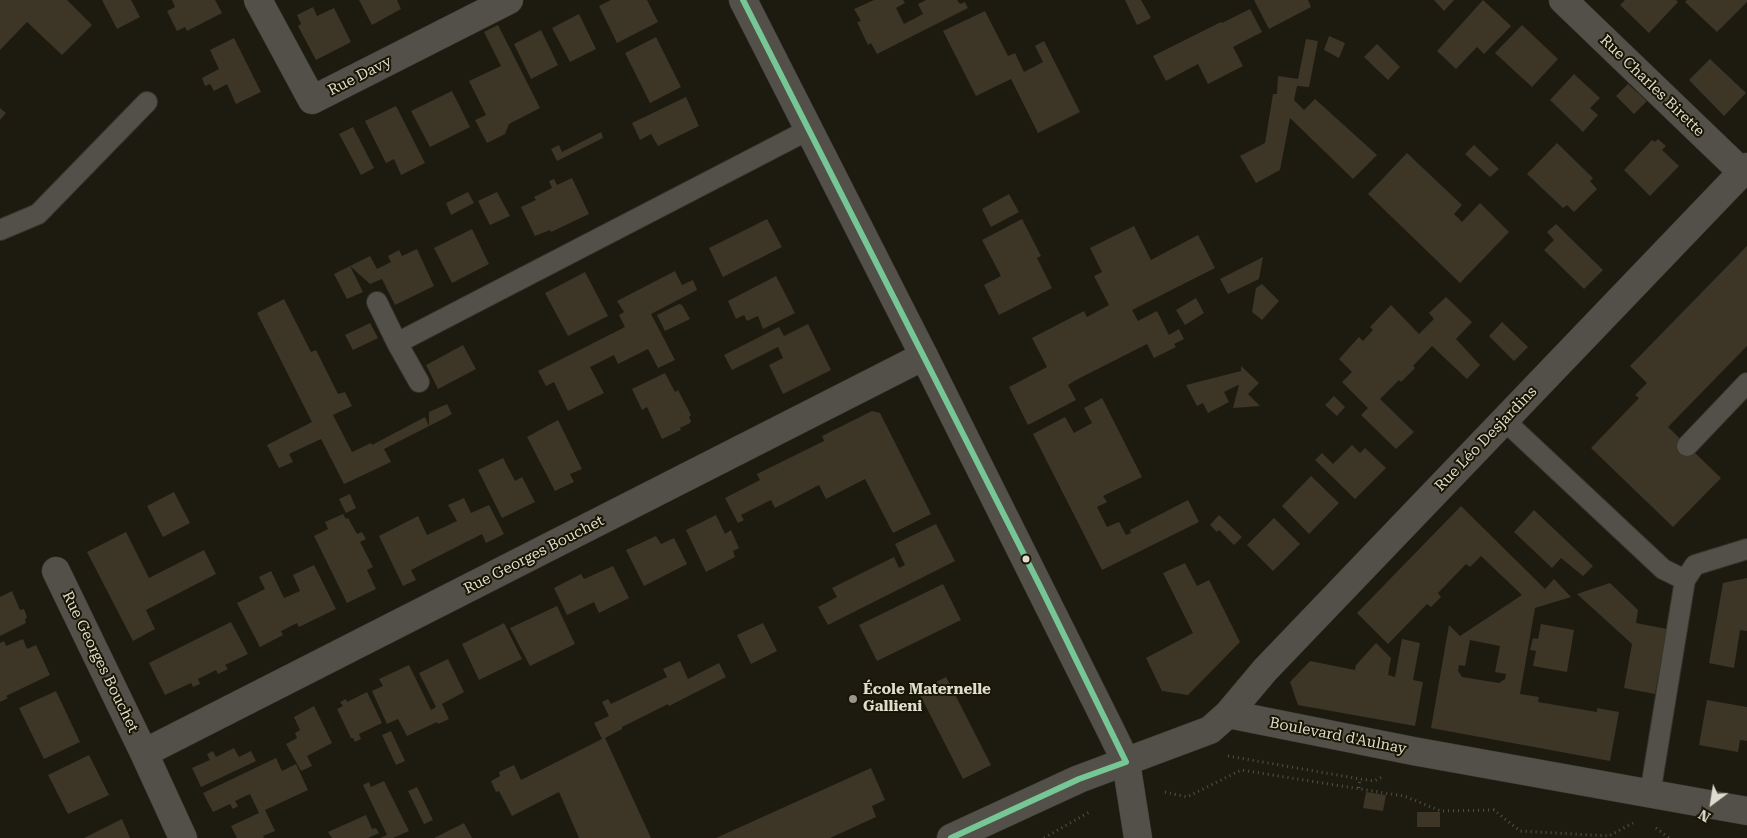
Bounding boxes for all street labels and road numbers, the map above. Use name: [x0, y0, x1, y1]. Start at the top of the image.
street label: Rue Charles Birette: [1596, 31, 1708, 141]
street label: Rue Davy: [325, 52, 395, 100]
street label: Rue Léo Desjardins: [1431, 383, 1541, 495]
street label: Rue Georges Bouchet: [461, 512, 607, 598]
street label: Rue Georges Bouchet: [58, 588, 142, 736]
street label: Boulevard d'Aulnay: [1268, 714, 1408, 758]

